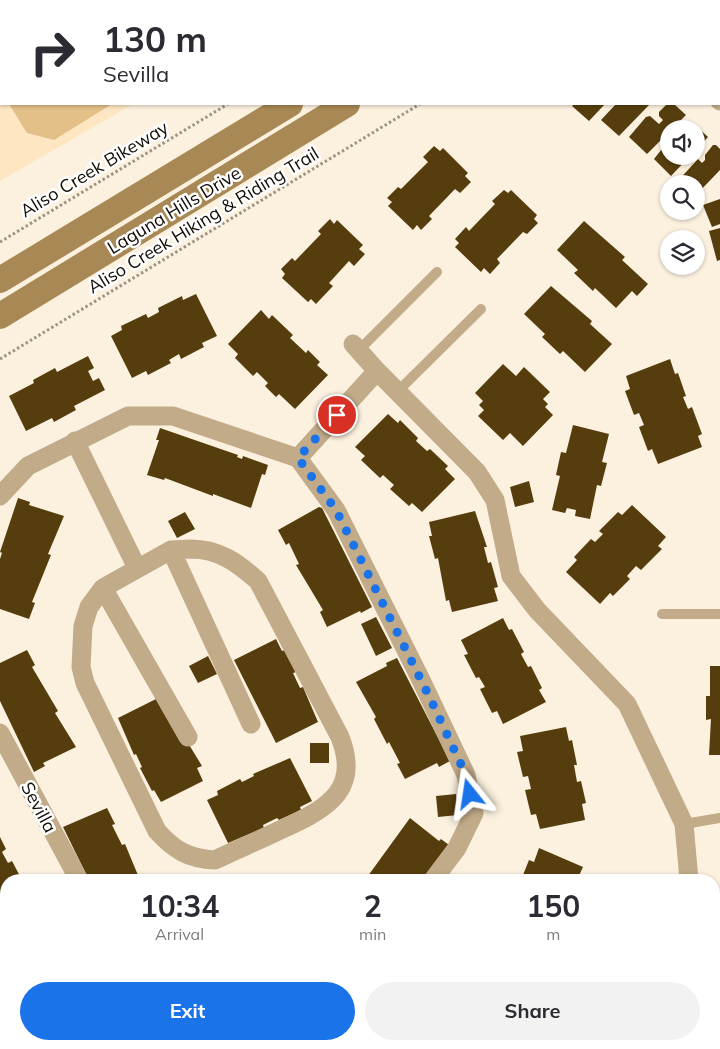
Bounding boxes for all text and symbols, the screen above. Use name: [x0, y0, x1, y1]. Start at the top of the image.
text: 130 m: [103, 17, 207, 61]
icon: right: [20, 20, 85, 85]
text: Sevilla: [103, 60, 169, 88]
street label: Aliso Creek Bikeway: [16, 115, 173, 222]
map controls: [660, 120, 705, 275]
button: sound: [660, 120, 705, 165]
street label: Aliso Creek Hiking & Riding Trail: [83, 142, 323, 298]
street label: Laguna Hills Drive: [103, 161, 245, 259]
button: search: [660, 175, 705, 220]
button: layers: [660, 230, 705, 275]
pin: [316, 394, 358, 436]
icon: arrive: [323, 401, 351, 429]
position arrow: [443, 767, 495, 819]
street label: Sevilla: [16, 778, 62, 836]
text: 10:34: [140, 887, 219, 925]
text: 2: [364, 887, 382, 925]
text: 150: [526, 887, 580, 925]
text: Arrival: [155, 924, 204, 944]
text: min: [359, 924, 386, 944]
text: m: [546, 924, 560, 944]
button: Exit: [20, 982, 355, 1040]
button: Share: [365, 982, 700, 1040]

